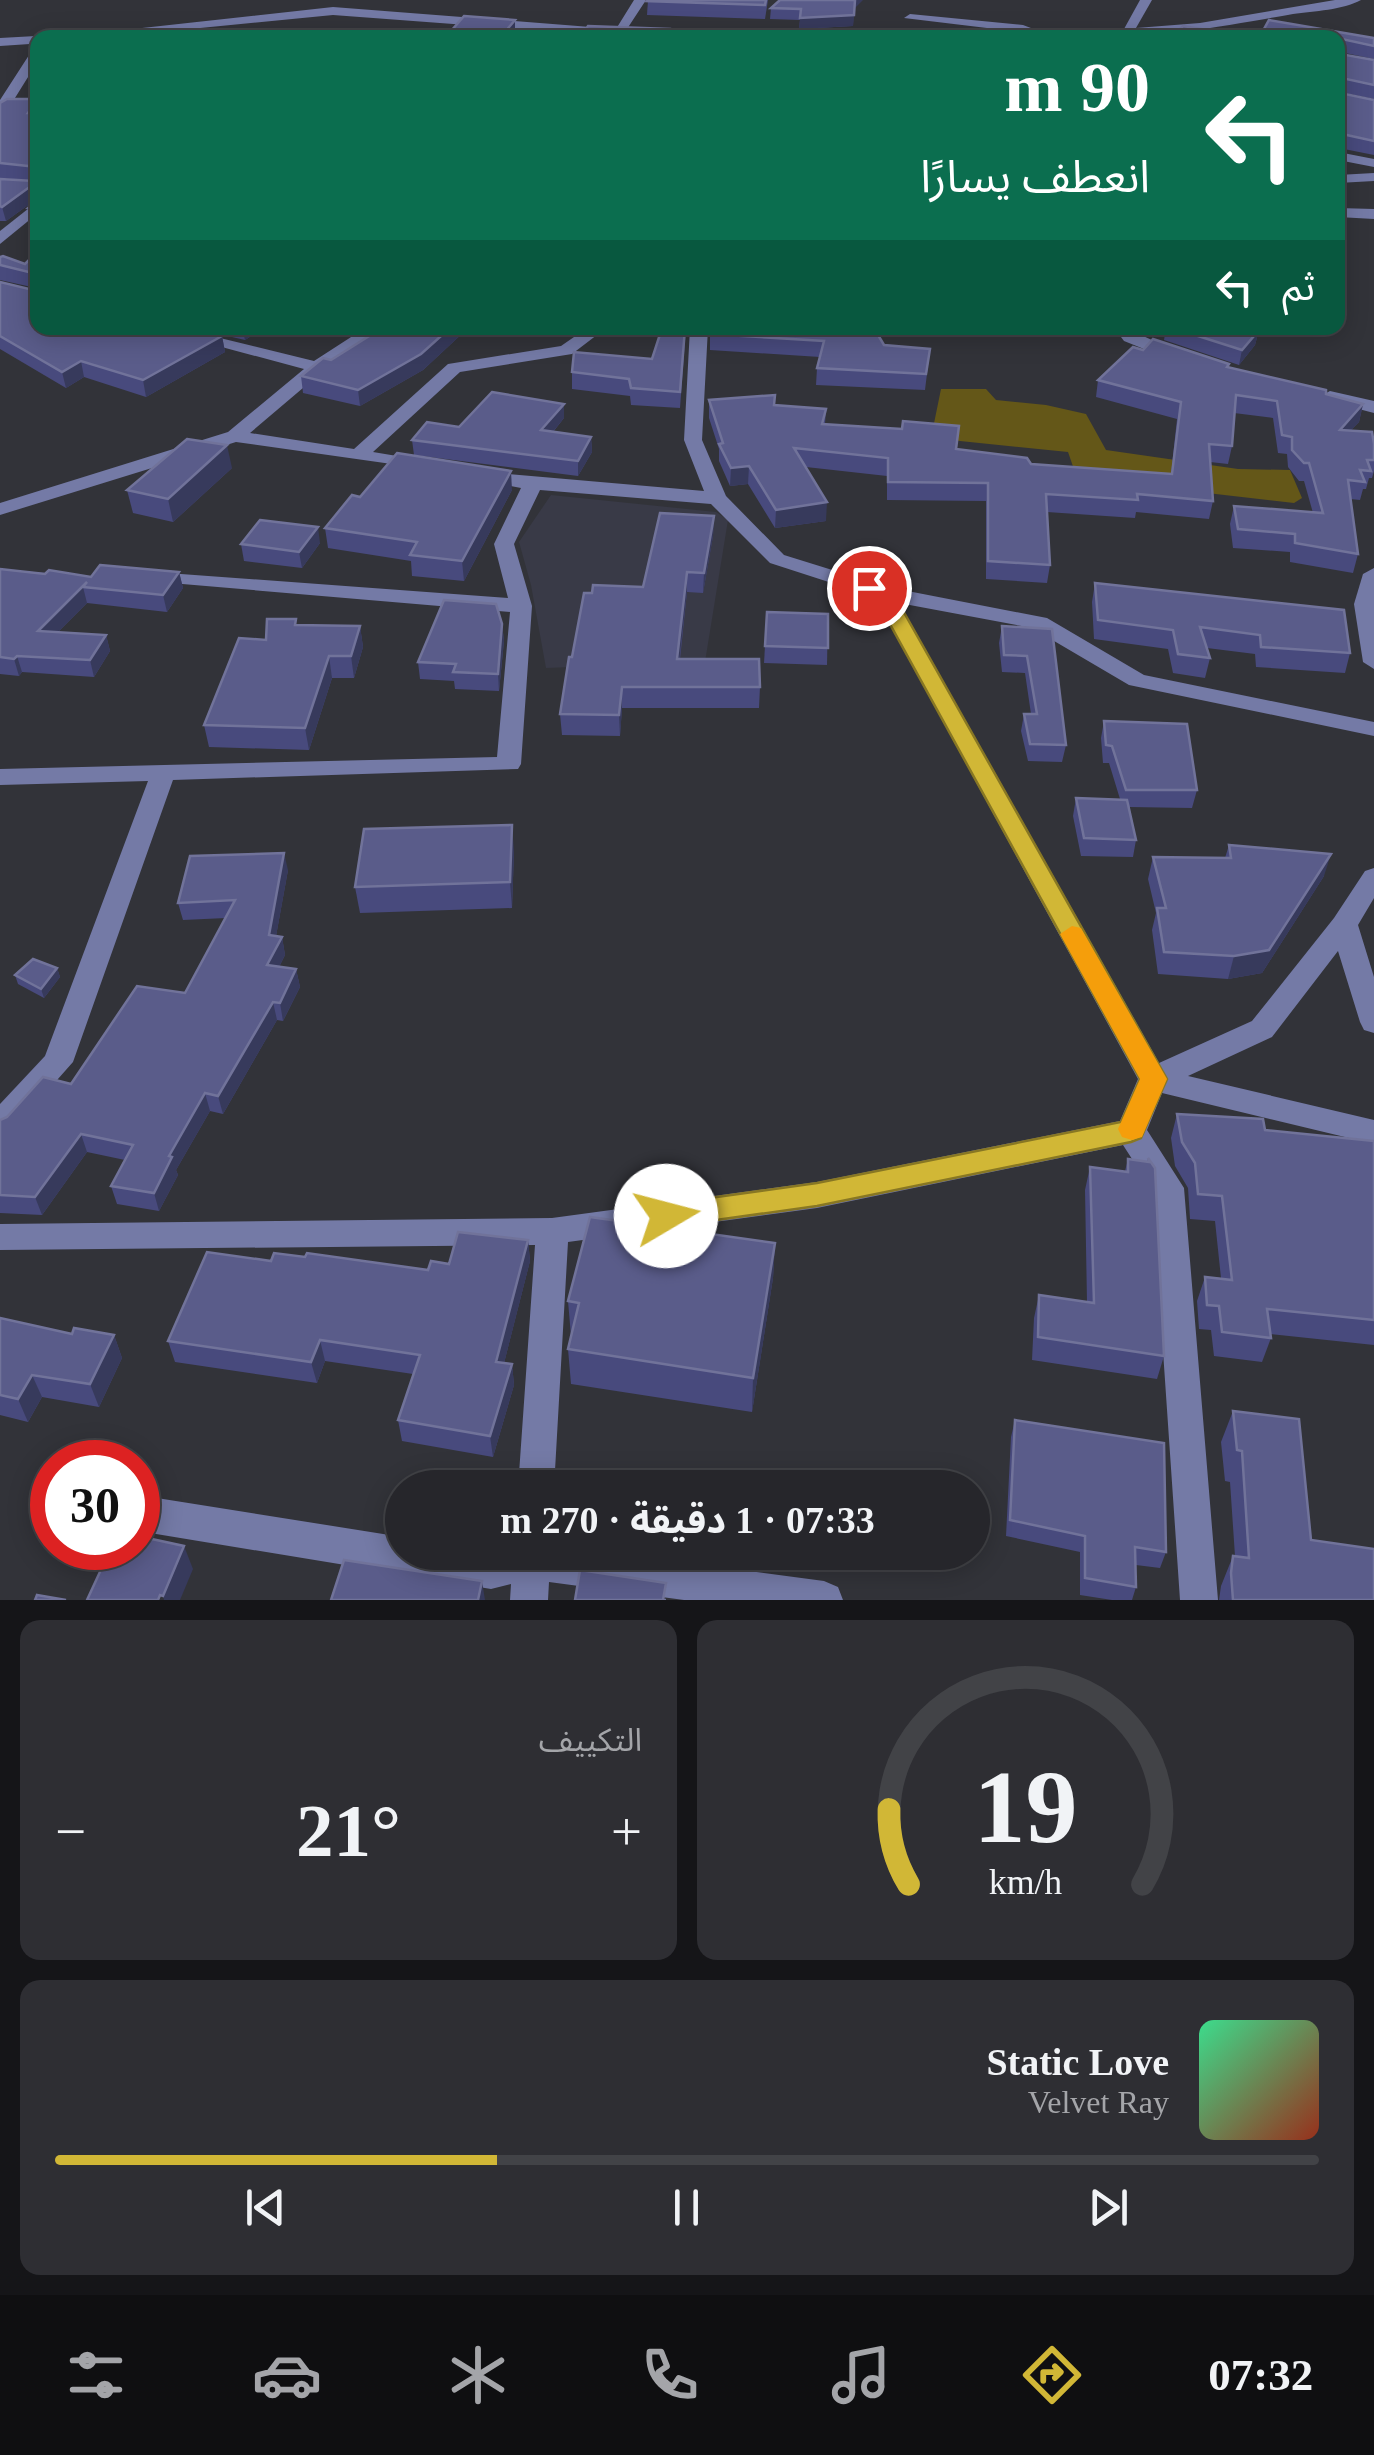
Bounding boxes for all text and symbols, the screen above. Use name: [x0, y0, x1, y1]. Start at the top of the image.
text: 90 m: [1004, 49, 1150, 126]
icon: left: [1185, 70, 1315, 200]
text: انعطف يسارًا: [920, 152, 1150, 202]
icon: left: [1207, 260, 1262, 315]
text: ثم: [1282, 266, 1315, 308]
pin: [827, 546, 912, 631]
icon: arrive: [842, 561, 897, 616]
position arrow: [614, 1164, 718, 1268]
speed limit sign: 30: [30, 1440, 160, 1570]
text: 07:33 · 1 دقيقة · 270 m: [500, 1499, 875, 1541]
text: التكييف: [539, 1722, 642, 1758]
text: 19: [974, 1749, 1078, 1864]
text: 21°: [296, 1789, 401, 1872]
text: −: [55, 1801, 86, 1862]
text: +: [611, 1801, 642, 1862]
text: km/h: [989, 1862, 1062, 1902]
text: Static Love: [986, 2041, 1169, 2083]
text: Velvet Ray: [1028, 2084, 1169, 2120]
icon: previous: [238, 2180, 293, 2235]
icon: pause: [659, 2180, 714, 2235]
icon: next: [1081, 2180, 1136, 2235]
icon: filters: [61, 2340, 131, 2410]
icon: car: [252, 2340, 322, 2410]
icon: climate: [443, 2340, 513, 2410]
icon: phone: [635, 2340, 705, 2410]
icon: music: [826, 2340, 896, 2410]
icon: directions: [1017, 2340, 1087, 2410]
text: 07:32: [1208, 2350, 1313, 2400]

